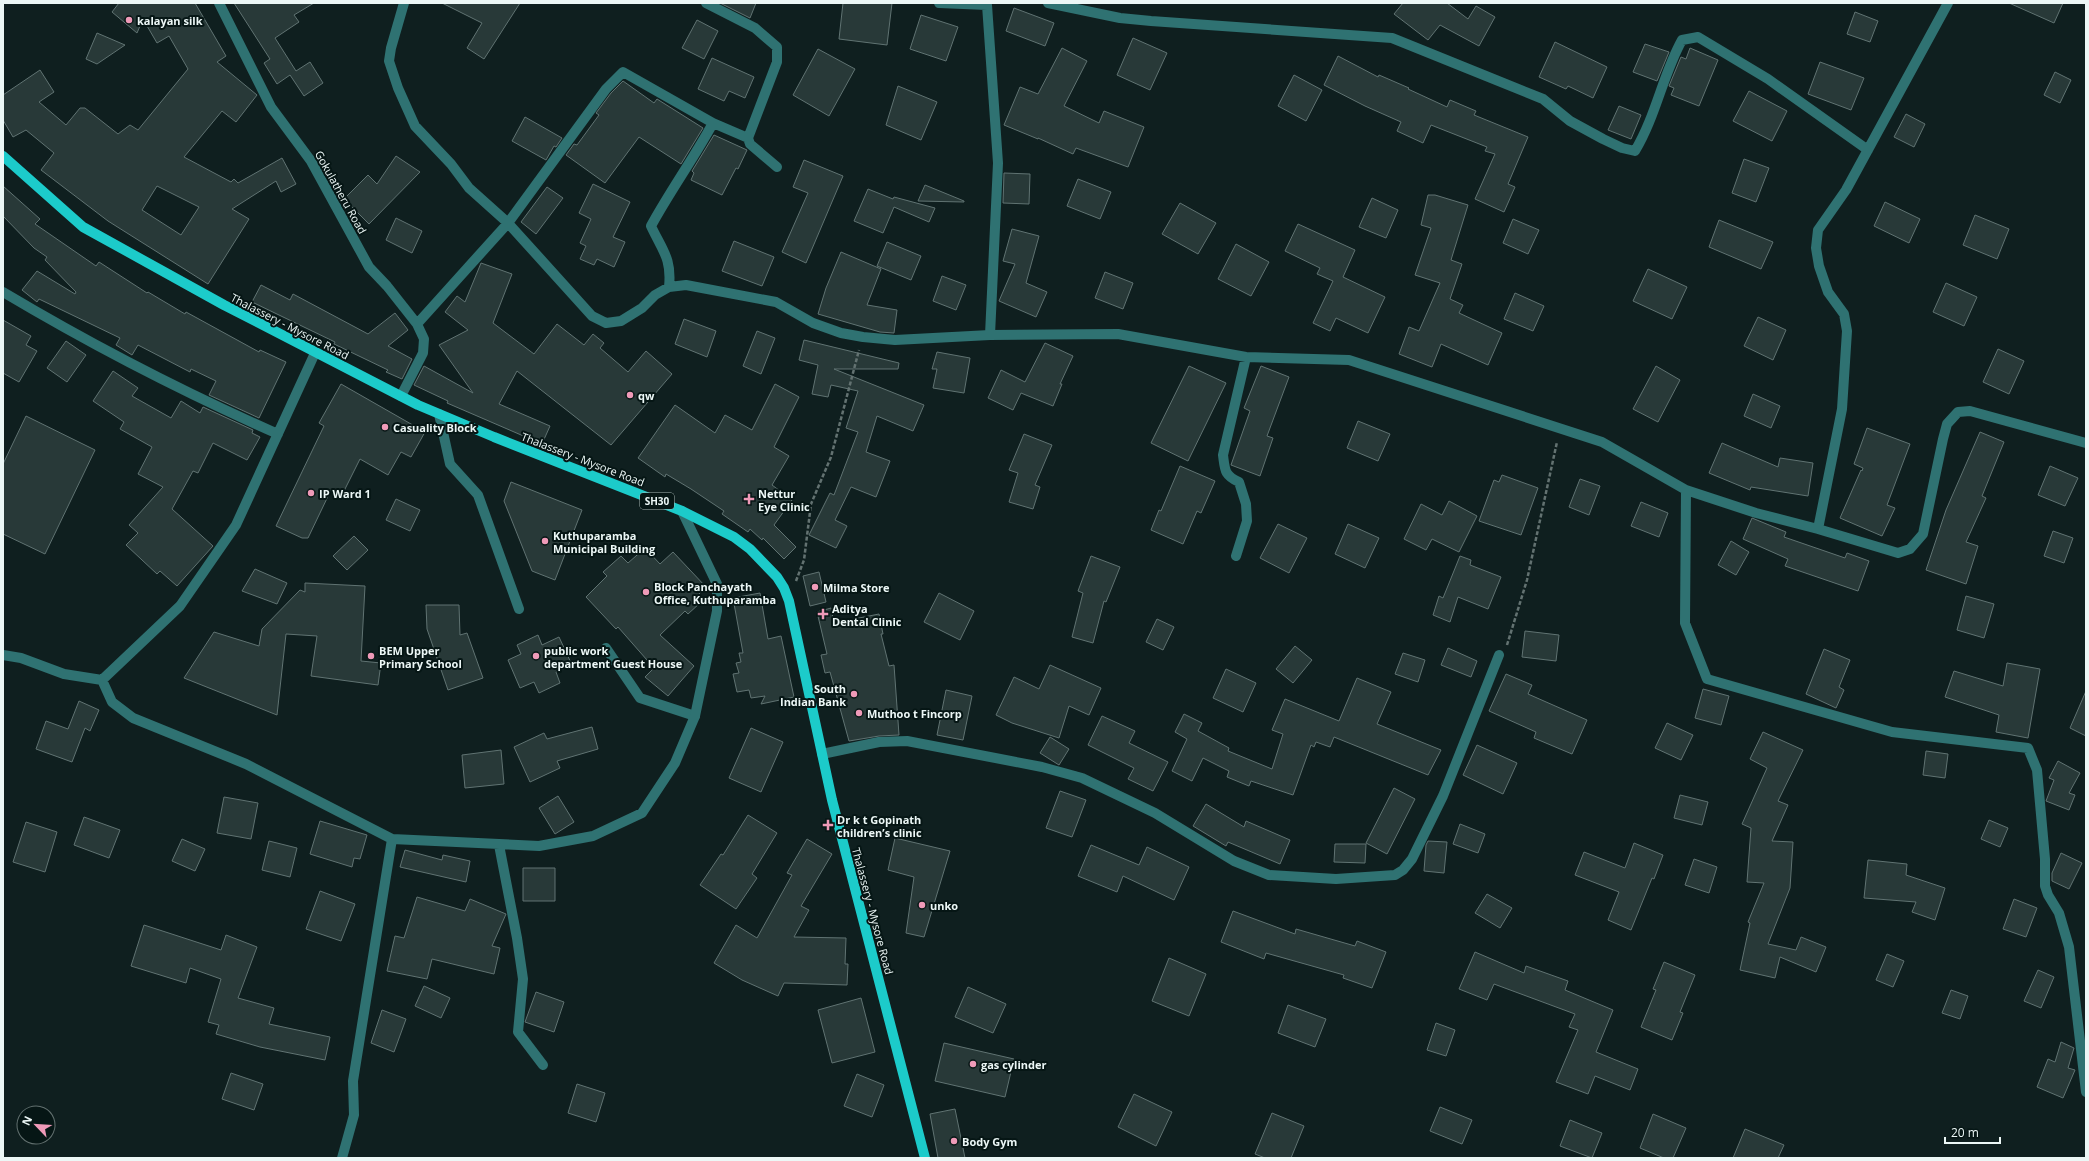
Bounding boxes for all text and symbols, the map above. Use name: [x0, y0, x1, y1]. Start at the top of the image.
place label: kalayan silk: [137, 13, 203, 28]
marker: kalayan silk: [124, 15, 134, 25]
street label: Gokulatheru Road: [312, 148, 370, 236]
street label: Thalassery - Mysore Road: [228, 290, 352, 362]
place label: qw: [638, 388, 655, 403]
marker: qw: [625, 390, 635, 400]
place label: Casuality Block: [393, 420, 477, 435]
marker: Casuality Block: [380, 422, 390, 432]
street label: Thalassery - Mysore Road: [519, 429, 647, 489]
place label: IP Ward 1: [319, 486, 371, 501]
place label: Nettur Eye Clinic: [758, 486, 810, 514]
marker: IP Ward 1: [306, 488, 316, 498]
road number: SH30: [640, 493, 674, 509]
marker: Nettur Eye Clinic: [743, 493, 755, 505]
place label: Kuthuparamba Municipal Building: [553, 528, 656, 556]
marker: Kuthuparamba Municipal Building: [540, 536, 550, 546]
place label: Block Panchayath Office, Kuthuparamba: [654, 579, 776, 607]
place label: Milma Store: [823, 580, 890, 595]
marker: Milma Store: [810, 582, 820, 592]
marker: Block Panchayath Office, Kuthuparamba: [641, 587, 651, 597]
place label: Aditya Dental Clinic: [832, 601, 902, 629]
marker: Aditya Dental Clinic: [817, 608, 829, 620]
place label: BEM Upper Primary School: [379, 643, 462, 671]
place label: public work department Guest House: [544, 643, 683, 671]
marker: BEM Upper Primary School: [366, 651, 376, 661]
marker: public work department Guest House: [531, 651, 541, 661]
place label: South Indian Bank: [780, 681, 846, 709]
marker: South Indian Bank: [849, 689, 859, 699]
place label: Muthoo t Fincorp: [867, 706, 962, 721]
marker: Muthoo t Fincorp: [854, 708, 864, 718]
place label: Dr k t Gopinath children’s clinic: [837, 812, 922, 840]
marker: Dr k t Gopinath children’s clinic: [822, 819, 834, 831]
street label: Thalassery - Mysore Road: [849, 846, 897, 976]
place label: unko: [930, 898, 958, 913]
marker: unko: [917, 900, 927, 910]
place label: gas cylinder: [981, 1057, 1047, 1072]
marker: gas cylinder: [968, 1059, 978, 1069]
north arrow: [16, 1105, 56, 1145]
text: N: [18, 1113, 35, 1128]
scale bar: [1945, 1119, 2000, 1145]
text: 20 m: [1951, 1124, 1979, 1141]
place label: Body Gym: [962, 1134, 1017, 1149]
marker: Body Gym: [949, 1136, 959, 1146]

